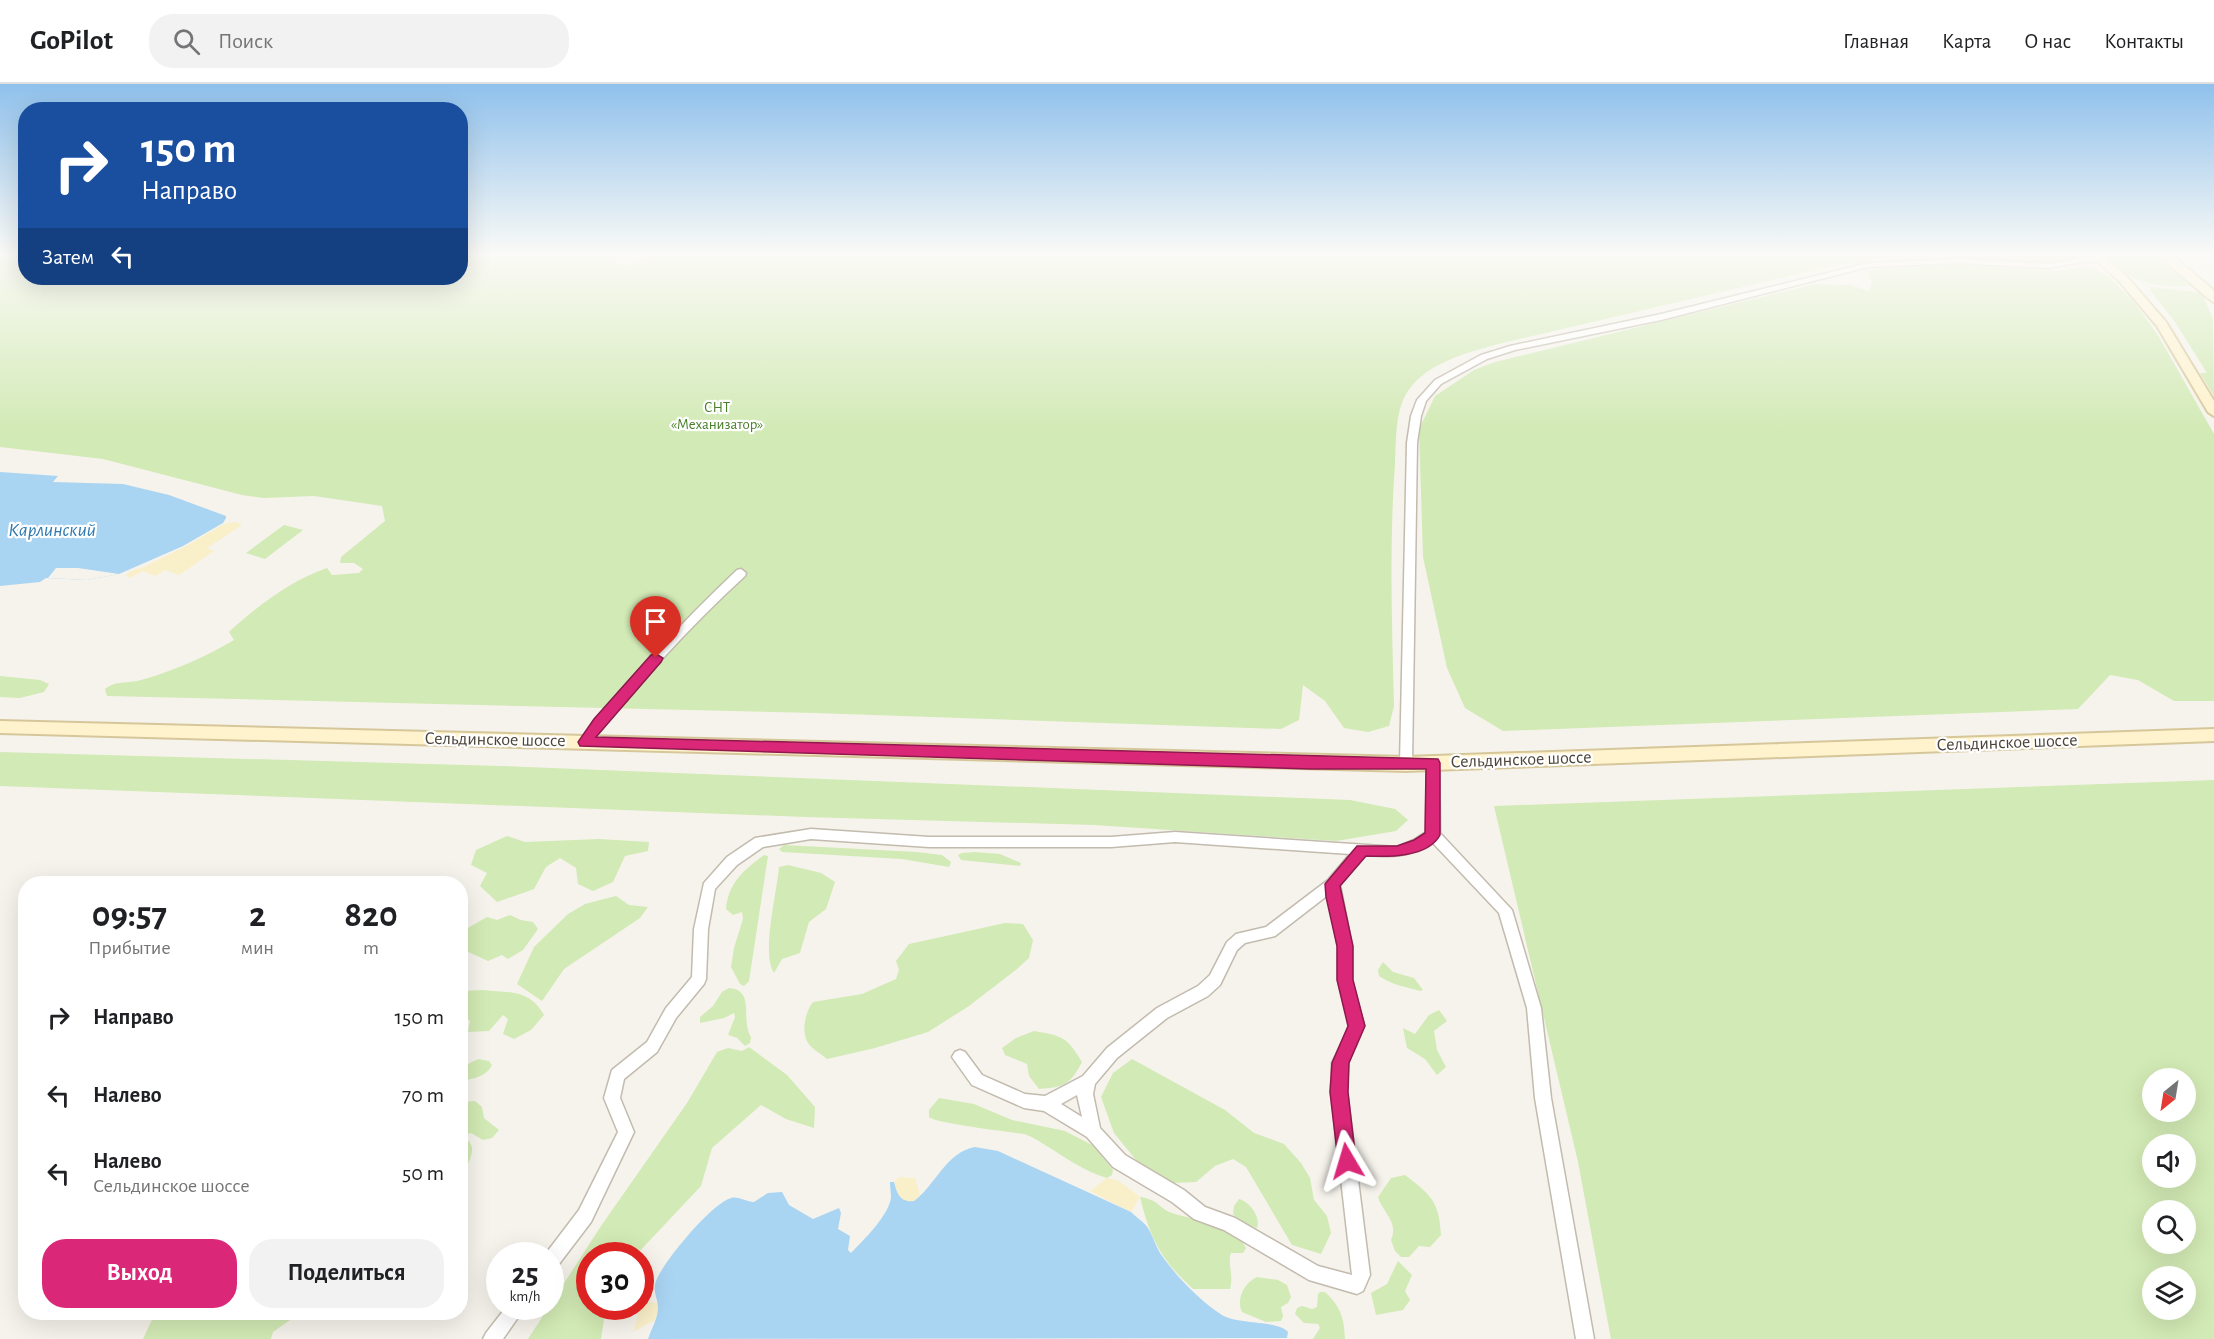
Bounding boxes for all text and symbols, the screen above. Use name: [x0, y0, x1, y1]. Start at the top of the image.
search box: [149, 14, 569, 68]
icon: search: [170, 25, 203, 58]
text: GoPilot: [30, 27, 113, 55]
text: Поиск: [218, 30, 273, 52]
text: Главная: [1843, 31, 1909, 52]
text: Карта: [1942, 31, 1991, 52]
text: О нас: [2024, 31, 2071, 52]
text: Контакты: [2104, 31, 2184, 52]
icon: right: [42, 126, 120, 204]
text: 150 m: [141, 128, 236, 170]
text: Направо: [141, 177, 237, 204]
icon: left: [106, 240, 139, 273]
text: Затем: [42, 246, 94, 268]
park label: СНТ «Механизатор»: [671, 400, 763, 432]
water label: Карлинский: [8, 520, 96, 540]
pin: [630, 596, 681, 658]
icon: arrive: [639, 605, 672, 638]
street label: Сельдинское шоссе: [424, 730, 566, 750]
street label: Сельдинское шоссе: [1936, 732, 2078, 754]
street label: Сельдинское шоссе: [1450, 749, 1592, 771]
text: 09:57: [92, 897, 167, 933]
text: 2: [249, 897, 266, 933]
text: 820: [344, 897, 398, 933]
text: Прибытие: [88, 938, 171, 958]
text: мин: [241, 938, 274, 958]
text: m: [363, 938, 379, 958]
icon: right: [42, 1001, 75, 1034]
text: Направо: [93, 1006, 174, 1028]
text: 150 m: [394, 1006, 444, 1028]
north arrow: [2142, 1068, 2196, 1122]
map controls: [2142, 1068, 2196, 1320]
icon: left: [42, 1079, 75, 1112]
text: Налево: [93, 1084, 162, 1106]
text: 70 m: [402, 1084, 444, 1106]
position arrow: [1315, 1129, 1379, 1193]
button: sound: [2142, 1134, 2196, 1188]
text: Налево: [93, 1150, 162, 1172]
icon: left: [42, 1157, 75, 1190]
text: 50 m: [402, 1162, 444, 1184]
text: Сельдинское шоссе: [93, 1176, 250, 1196]
button: search: [2142, 1200, 2196, 1254]
button: Выход: [42, 1239, 237, 1308]
button: Поделиться: [249, 1239, 444, 1308]
speed limit sign: 30: [576, 1242, 654, 1320]
text: 25: [511, 1259, 539, 1289]
button: layers: [2142, 1266, 2196, 1320]
text: km/h: [510, 1289, 540, 1304]

